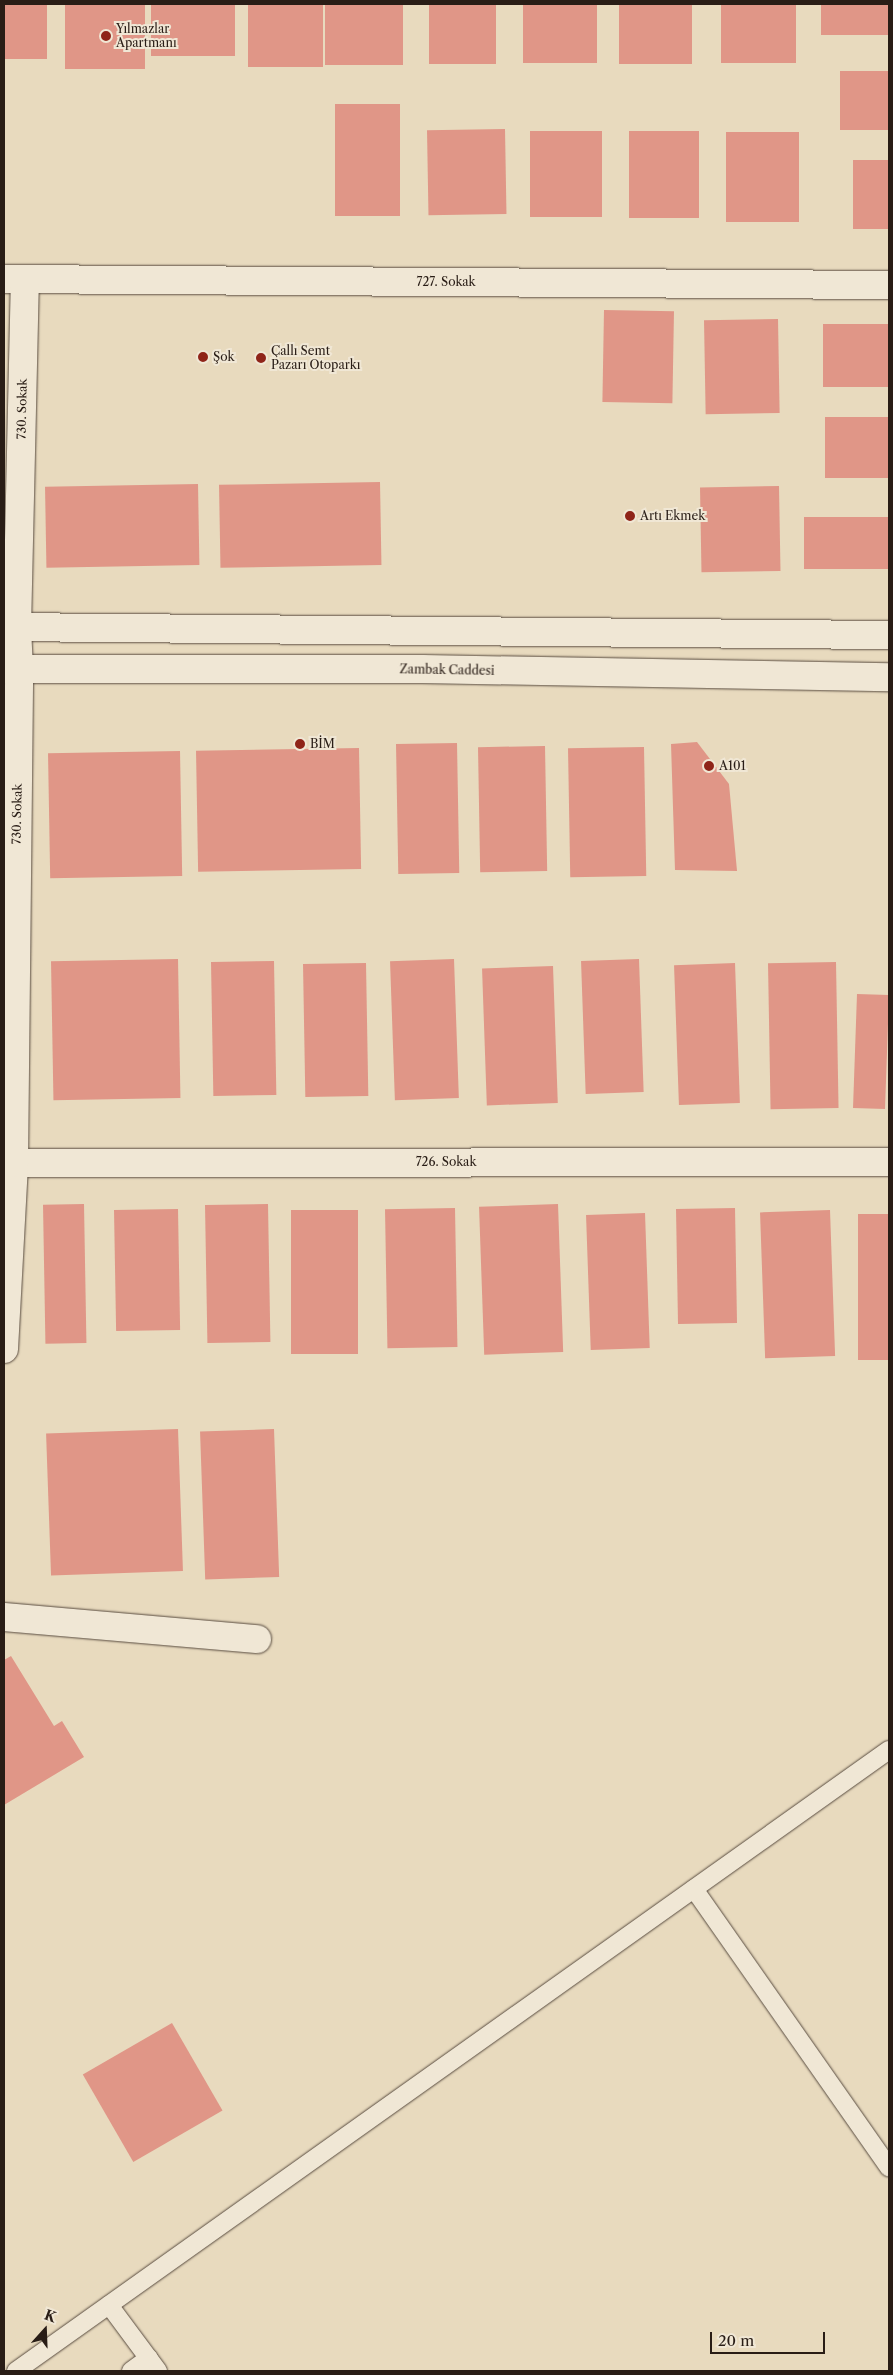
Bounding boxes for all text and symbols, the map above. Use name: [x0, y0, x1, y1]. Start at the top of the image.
place label: Yılmazlar Apartmanı: [116, 22, 177, 50]
marker: Yılmazlar Apartmanı: [100, 30, 112, 42]
street label: 727. Sokak: [417, 275, 475, 289]
place label: Çallı Semt Pazarı Otoparkı: [271, 344, 360, 372]
place label: Şok: [213, 350, 234, 364]
marker: Şok: [197, 351, 209, 363]
marker: Çallı Semt Pazarı Otoparkı: [255, 352, 267, 364]
street label: 730. Sokak: [14, 379, 30, 439]
place label: Artı Ekmek: [640, 509, 705, 523]
marker: Artı Ekmek: [624, 510, 636, 522]
street label: Zambak Caddesi: [399, 662, 495, 678]
place label: BİM: [310, 737, 335, 751]
marker: BİM: [294, 738, 306, 750]
place label: A101: [719, 759, 746, 773]
marker: A101: [703, 760, 715, 772]
street label: 730. Sokak: [9, 784, 25, 844]
street label: 726. Sokak: [416, 1155, 476, 1169]
north arrow: [20, 2305, 70, 2355]
text: K: [42, 2306, 58, 2326]
scale bar: [713, 2322, 828, 2354]
text: 20 m: [718, 2331, 754, 2350]

